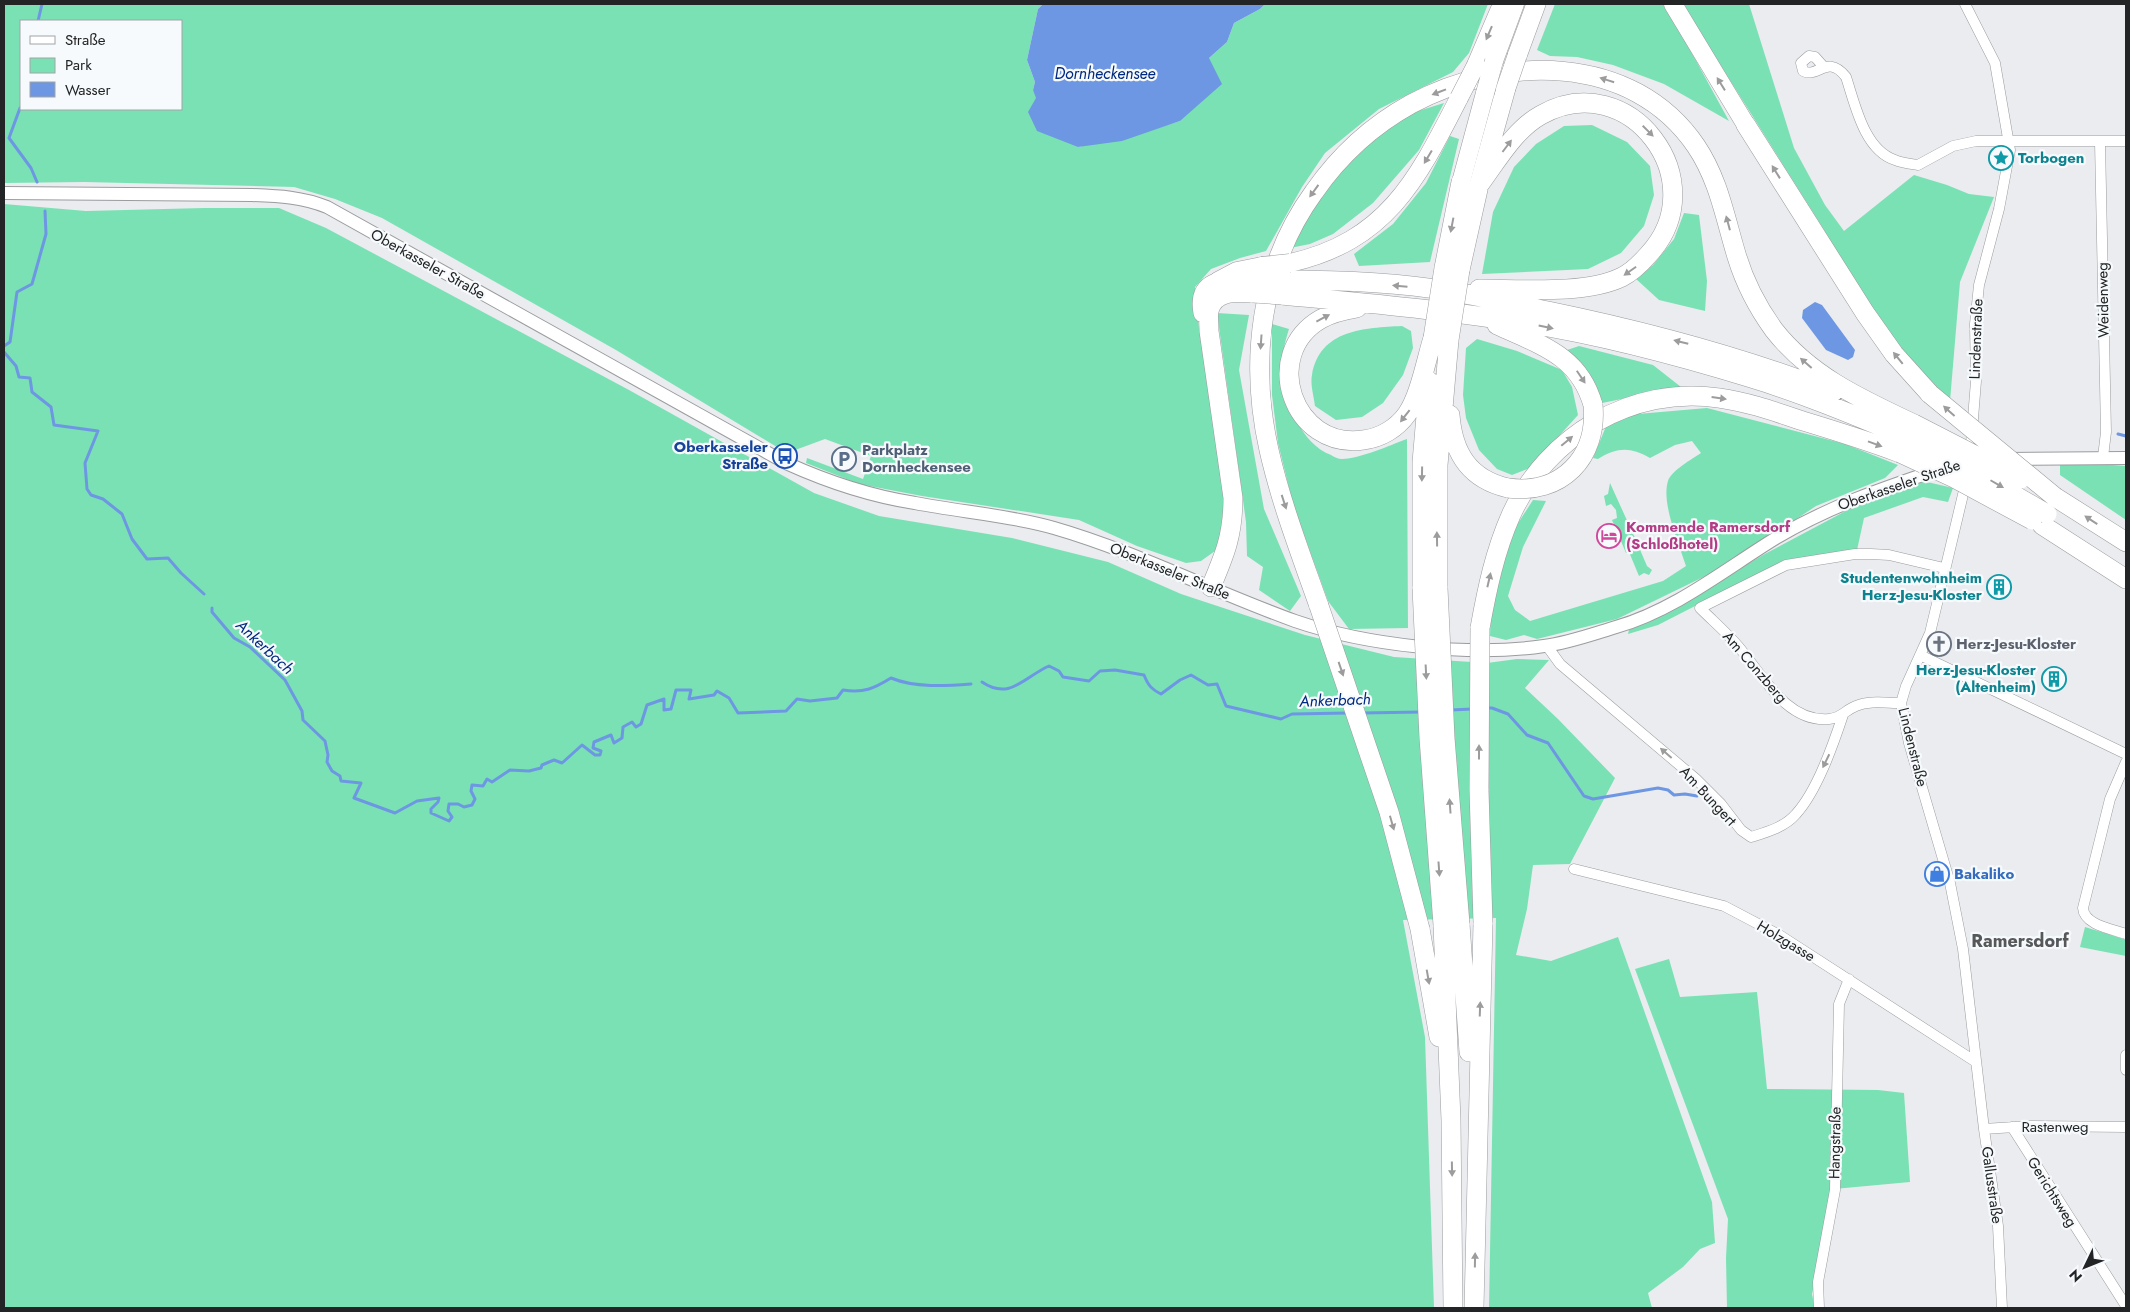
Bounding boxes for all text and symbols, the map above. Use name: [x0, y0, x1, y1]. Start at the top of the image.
legend: [20, 20, 182, 110]
one-way arrow: [1485, 26, 1493, 40]
text: Straße: [65, 29, 106, 51]
text: Park: [65, 54, 92, 76]
water label: Dornheckensee: [1054, 62, 1156, 85]
one-way arrow: [1599, 76, 1614, 83]
one-way arrow: [1716, 77, 1725, 90]
text: Wasser: [65, 79, 111, 101]
one-way arrow: [1432, 88, 1446, 96]
one-way arrow: [1642, 125, 1654, 137]
one-way arrow: [1502, 140, 1513, 153]
place icon: Torbogen: [1988, 145, 2014, 171]
place label: Torbogen: [2018, 147, 2084, 169]
one-way arrow: [1424, 150, 1433, 163]
one-way arrow: [1771, 166, 1781, 179]
one-way arrow: [1309, 184, 1319, 198]
one-way arrow: [1724, 216, 1732, 231]
one-way arrow: [1447, 217, 1455, 233]
street label: Oberkasseler Straße: [367, 223, 490, 305]
street label: Weidenweg: [2091, 262, 2115, 338]
one-way arrow: [1623, 266, 1637, 276]
one-way arrow: [1391, 282, 1407, 290]
street label: Lindenstraße: [1964, 298, 1988, 380]
one-way arrow: [1316, 314, 1330, 323]
one-way arrow: [1538, 323, 1553, 331]
one-way arrow: [1257, 335, 1265, 351]
one-way arrow: [1673, 338, 1688, 346]
one-way arrow: [1892, 352, 1903, 365]
one-way arrow: [1799, 357, 1812, 368]
one-way arrow: [1576, 371, 1585, 384]
one-way arrow: [1711, 395, 1727, 403]
one-way arrow: [1943, 406, 1956, 417]
one-way arrow: [1400, 409, 1410, 423]
one-way arrow: [1561, 435, 1574, 446]
place label: Oberkasseler Straße: [674, 436, 769, 475]
place label: Parkplatz Dornheckensee: [862, 439, 971, 478]
one-way arrow: [1868, 440, 1883, 448]
bus stop icon: Oberkasseler Straße: [772, 443, 798, 469]
parking icon: Parkplatz Dornheckensee: [831, 446, 857, 472]
street label: Oberkasseler Straße: [1835, 454, 1963, 516]
one-way arrow: [1418, 466, 1426, 482]
one-way arrow: [1989, 480, 2004, 488]
one-way arrow: [1280, 495, 1288, 510]
one-way arrow: [2084, 515, 2097, 524]
place label: Kommende Ramersdorf (Schloßhotel): [1626, 516, 1791, 555]
hotel icon: Kommende Ramersdorf (Schloßhotel): [1596, 523, 1622, 549]
one-way arrow: [1433, 531, 1441, 547]
street label: Oberkasseler Straße: [1106, 537, 1234, 605]
place label: Studentenwohnheim Herz-Jesu-Kloster: [1840, 567, 1983, 606]
one-way arrow: [1485, 572, 1493, 587]
building icon: Studentenwohnheim Herz-Jesu-Kloster: [1986, 574, 2012, 600]
water label: Ankerbach: [230, 613, 299, 680]
street label: Am Conzberg: [1717, 626, 1793, 708]
church icon: Herz-Jesu-Kloster: [1926, 631, 1952, 657]
place label: Herz-Jesu-Kloster: [1956, 633, 2077, 655]
place label: Herz-Jesu-Kloster (Altenheim): [1916, 659, 2037, 698]
one-way arrow: [1338, 661, 1345, 676]
one-way arrow: [1422, 664, 1430, 680]
building icon: Herz-Jesu-Kloster (Altenheim): [2041, 666, 2067, 692]
water label: Ankerbach: [1298, 687, 1371, 713]
street label: Lindenstraße: [1893, 705, 1934, 789]
one-way arrow: [1475, 744, 1483, 760]
one-way arrow: [1661, 747, 1673, 759]
one-way arrow: [1821, 754, 1829, 768]
street label: Am Bungert: [1674, 761, 1742, 831]
one-way arrow: [1446, 798, 1454, 814]
one-way arrow: [1388, 816, 1396, 831]
one-way arrow: [1436, 861, 1444, 877]
shop icon: Bakaliko: [1924, 861, 1950, 887]
place label: Bakaliko: [1954, 863, 2014, 885]
street label: Holzgasse: [1753, 915, 1820, 967]
district label: Ramersdorf: [1971, 928, 2069, 954]
one-way arrow: [1425, 970, 1433, 986]
one-way arrow: [1477, 1001, 1485, 1017]
street label: Hangstraße: [1823, 1106, 1847, 1179]
street label: Rastenweg: [2021, 1116, 2089, 1138]
street label: Gallusstraße: [1976, 1145, 2008, 1225]
street label: Gerichtsweg: [2022, 1153, 2082, 1231]
one-way arrow: [1448, 1161, 1456, 1177]
north arrow: [2060, 1242, 2110, 1292]
one-way arrow: [1471, 1251, 1479, 1267]
text: N: [2064, 1265, 2087, 1287]

